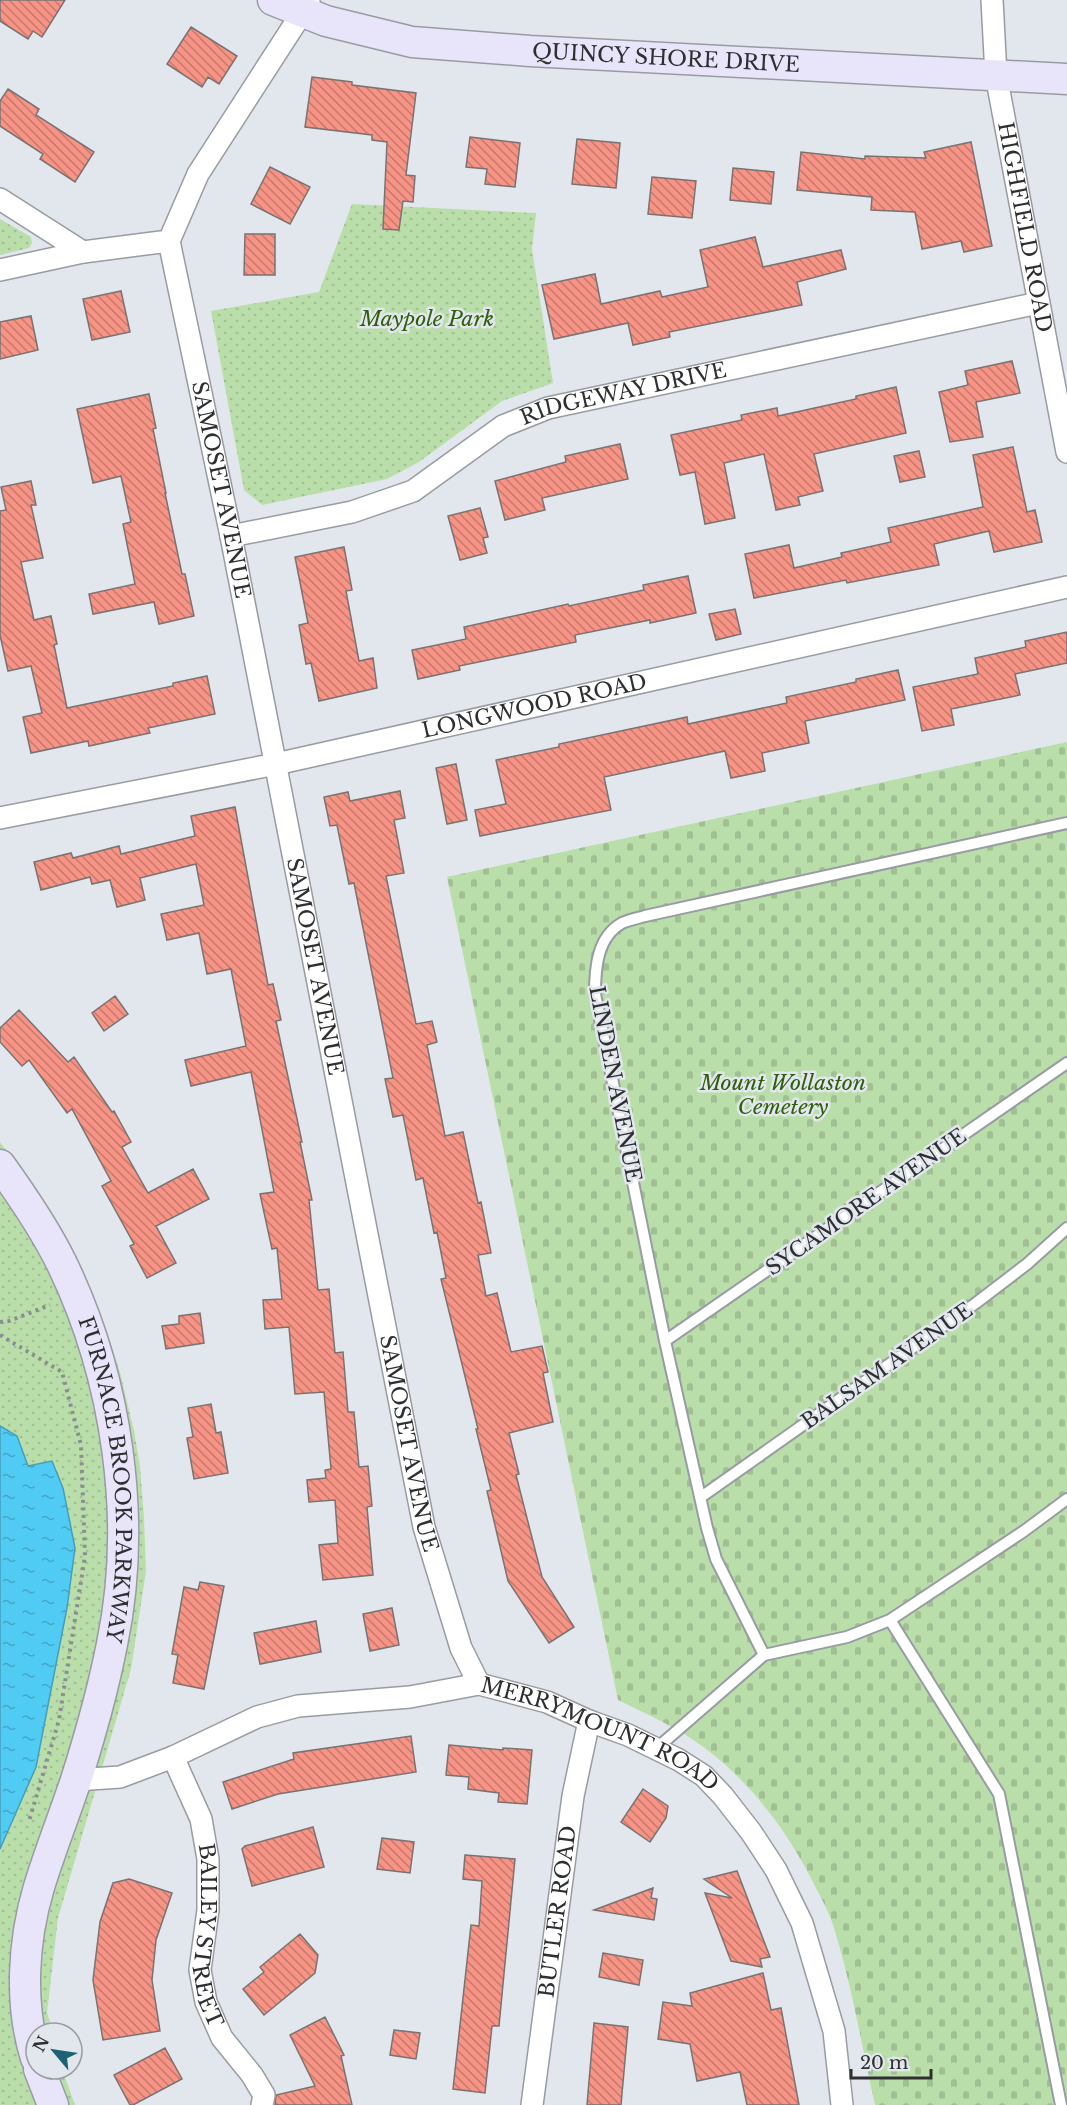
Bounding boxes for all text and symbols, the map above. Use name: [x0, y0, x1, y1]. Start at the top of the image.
street label: QUINCY SHORE DRIVE: [531, 38, 800, 78]
street label: HIGHFIELD ROAD: [992, 120, 1057, 335]
park label: Maypole Park: [359, 306, 494, 332]
street label: RIDGEWAY DRIVE: [516, 357, 729, 431]
street label: SAMOSET AVENUE: [186, 379, 256, 600]
street label: LONGWOOD ROAD: [419, 668, 649, 744]
street label: SAMOSET AVENUE: [281, 856, 349, 1077]
street label: LINDEN AVENUE: [583, 984, 647, 1184]
park label: Mount Wollaston Cemetery: [699, 1070, 866, 1120]
street label: SYCAMORE AVENUE: [761, 1123, 971, 1281]
street label: BALSAM AVENUE: [796, 1297, 978, 1435]
street label: FURNACE BROOK PARKWAY: [72, 1313, 136, 1646]
street label: SAMOSET AVENUE: [374, 1333, 444, 1555]
street label: MERRYMOUNT ROAD: [478, 1672, 724, 1796]
street label: BUTLER ROAD: [533, 1824, 582, 1999]
street label: BAILEY STREET: [186, 1841, 229, 2031]
north arrow: [24, 2021, 84, 2081]
text: N: [28, 2032, 53, 2055]
scale bar: [851, 2042, 930, 2080]
text: 20 m: [860, 2052, 908, 2074]

